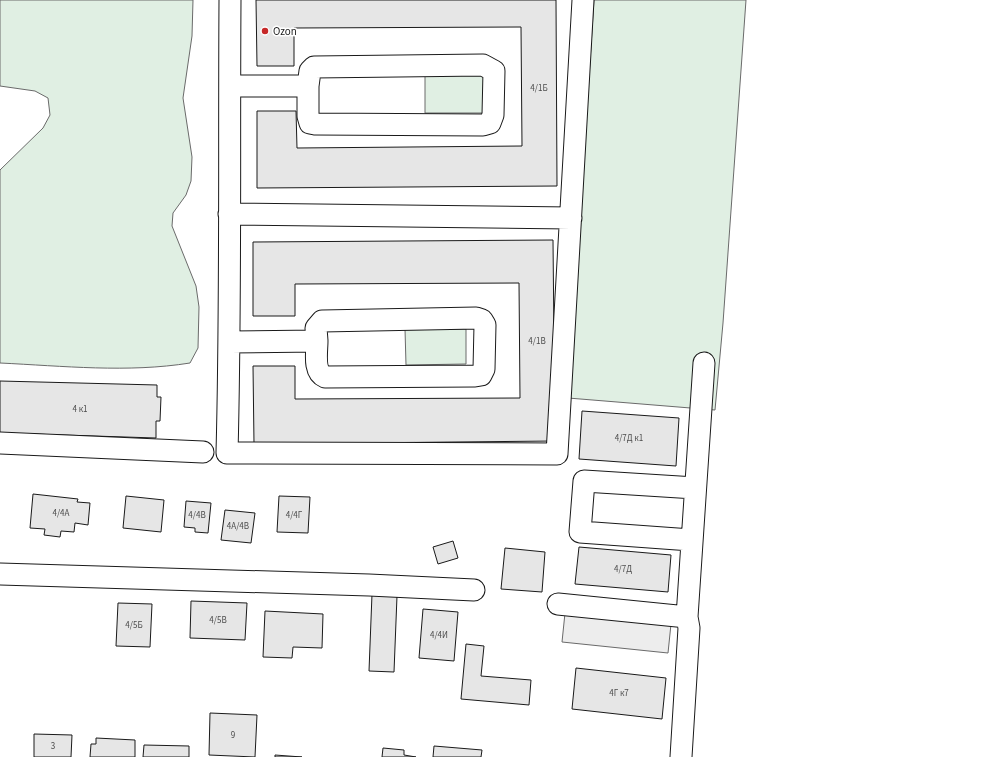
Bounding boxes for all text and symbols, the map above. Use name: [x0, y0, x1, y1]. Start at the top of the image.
place label: Ozon: [273, 24, 297, 39]
marker: Ozon: [260, 26, 270, 36]
house number: 4/1Б: [530, 82, 548, 95]
house number: 4/1В: [528, 335, 546, 348]
house number: 4 к1: [72, 403, 88, 416]
house number: 4/7Д к1: [615, 432, 643, 445]
house number: 4/4А: [53, 507, 70, 520]
house number: 4/4В: [188, 509, 206, 522]
house number: 4/4Г: [286, 509, 303, 522]
house number: 4А/4В: [227, 520, 249, 533]
house number: 4/7Д: [614, 563, 632, 576]
house number: 4/5В: [209, 614, 227, 627]
house number: 4/5Б: [125, 619, 143, 632]
house number: 4/4И: [430, 629, 448, 642]
house number: 4Г к7: [609, 687, 629, 700]
house number: 9: [231, 729, 236, 742]
house number: 3: [51, 740, 56, 753]

